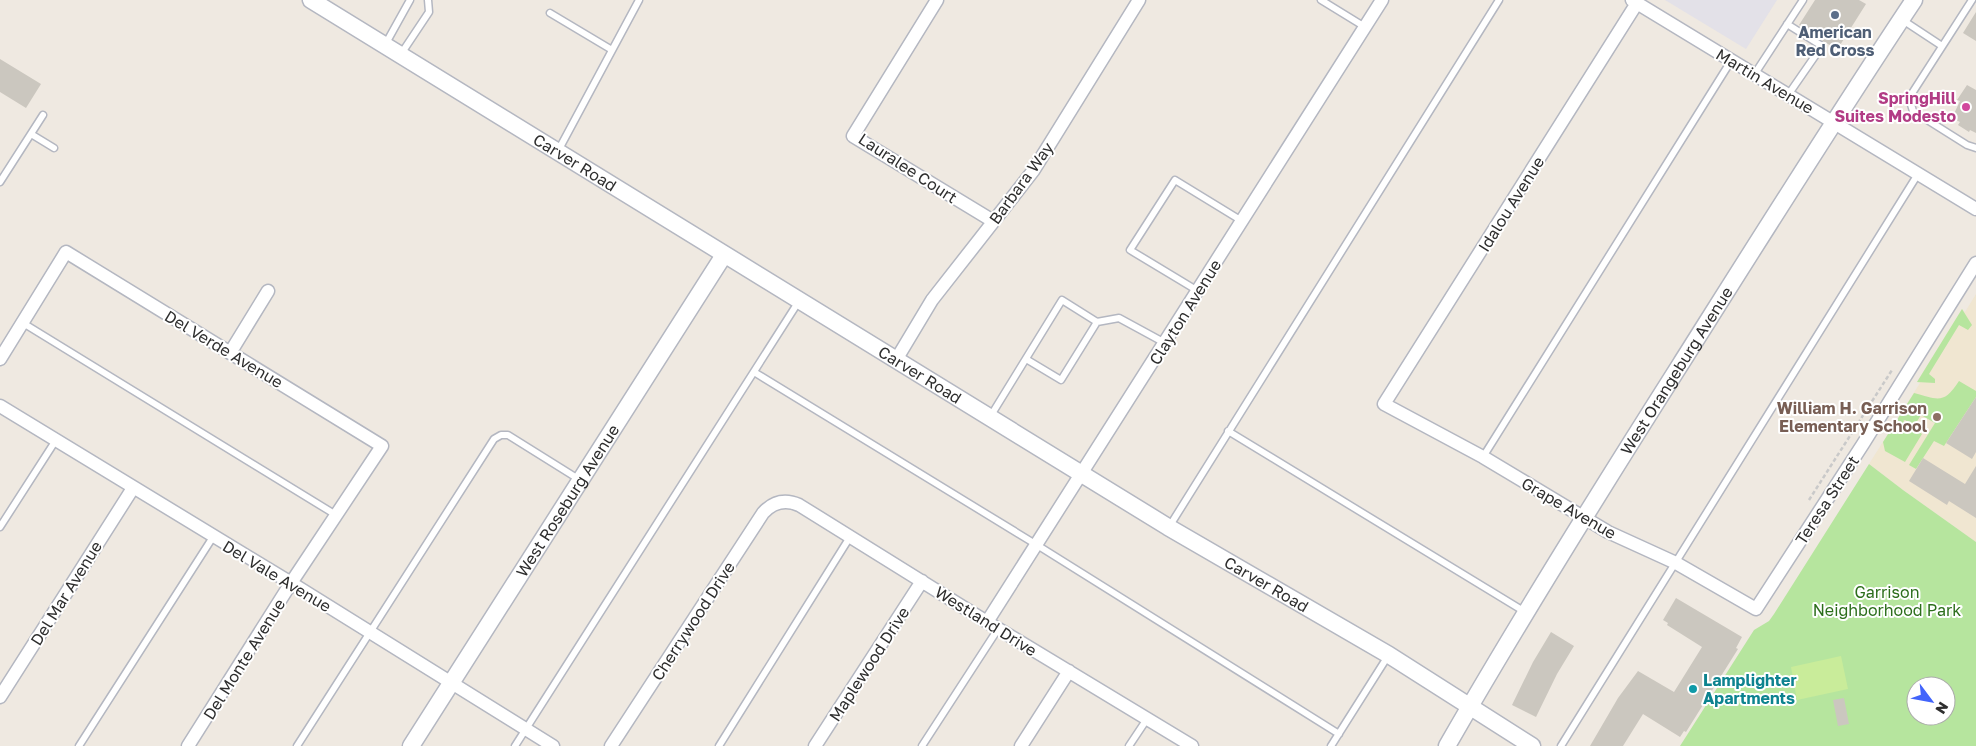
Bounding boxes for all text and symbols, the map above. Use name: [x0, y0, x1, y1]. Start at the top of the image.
marker: American Red Cross: [1829, 9, 1841, 21]
place label: American Red Cross: [1795, 22, 1875, 60]
street label: Martin Avenue: [1713, 44, 1817, 118]
place label: SpringHill Suites Modesto: [1835, 88, 1957, 126]
marker: SpringHill Suites Modesto: [1960, 101, 1972, 113]
street label: Carver Road: [530, 129, 620, 196]
street label: Lauralee Court: [855, 129, 961, 207]
street label: Barbara Way: [985, 138, 1057, 228]
street label: Idalou Avenue: [1474, 153, 1548, 255]
street label: Clayton Avenue: [1145, 256, 1225, 368]
street label: West Orangeburg Avenue: [1616, 283, 1737, 458]
street label: Del Verde Avenue: [161, 306, 287, 392]
street label: Carver Road: [875, 341, 965, 408]
place label: William H. Garrison Elementary School: [1777, 398, 1928, 436]
marker: William H. Garrison Elementary School: [1931, 411, 1943, 423]
street label: West Roseburg Avenue: [511, 421, 623, 581]
street label: Teresa Street: [1791, 452, 1863, 548]
street label: Grape Avenue: [1518, 473, 1620, 543]
street label: Del Vale Avenue: [219, 536, 335, 616]
street label: Del Mar Avenue: [26, 537, 106, 649]
street label: Carver Road: [1221, 552, 1312, 616]
street label: Cherrywood Drive: [647, 558, 739, 684]
street label: Westland Drive: [931, 582, 1041, 660]
park label: Garrison Neighborhood Park: [1813, 582, 1961, 620]
street label: Del Monte Avenue: [199, 595, 289, 723]
street label: Maplewood Drive: [825, 603, 913, 725]
place label: Lamplighter Apartments: [1703, 670, 1797, 708]
north arrow: [1906, 676, 1956, 726]
marker: Lamplighter Apartments: [1687, 683, 1699, 695]
text: N: [1932, 699, 1952, 717]

